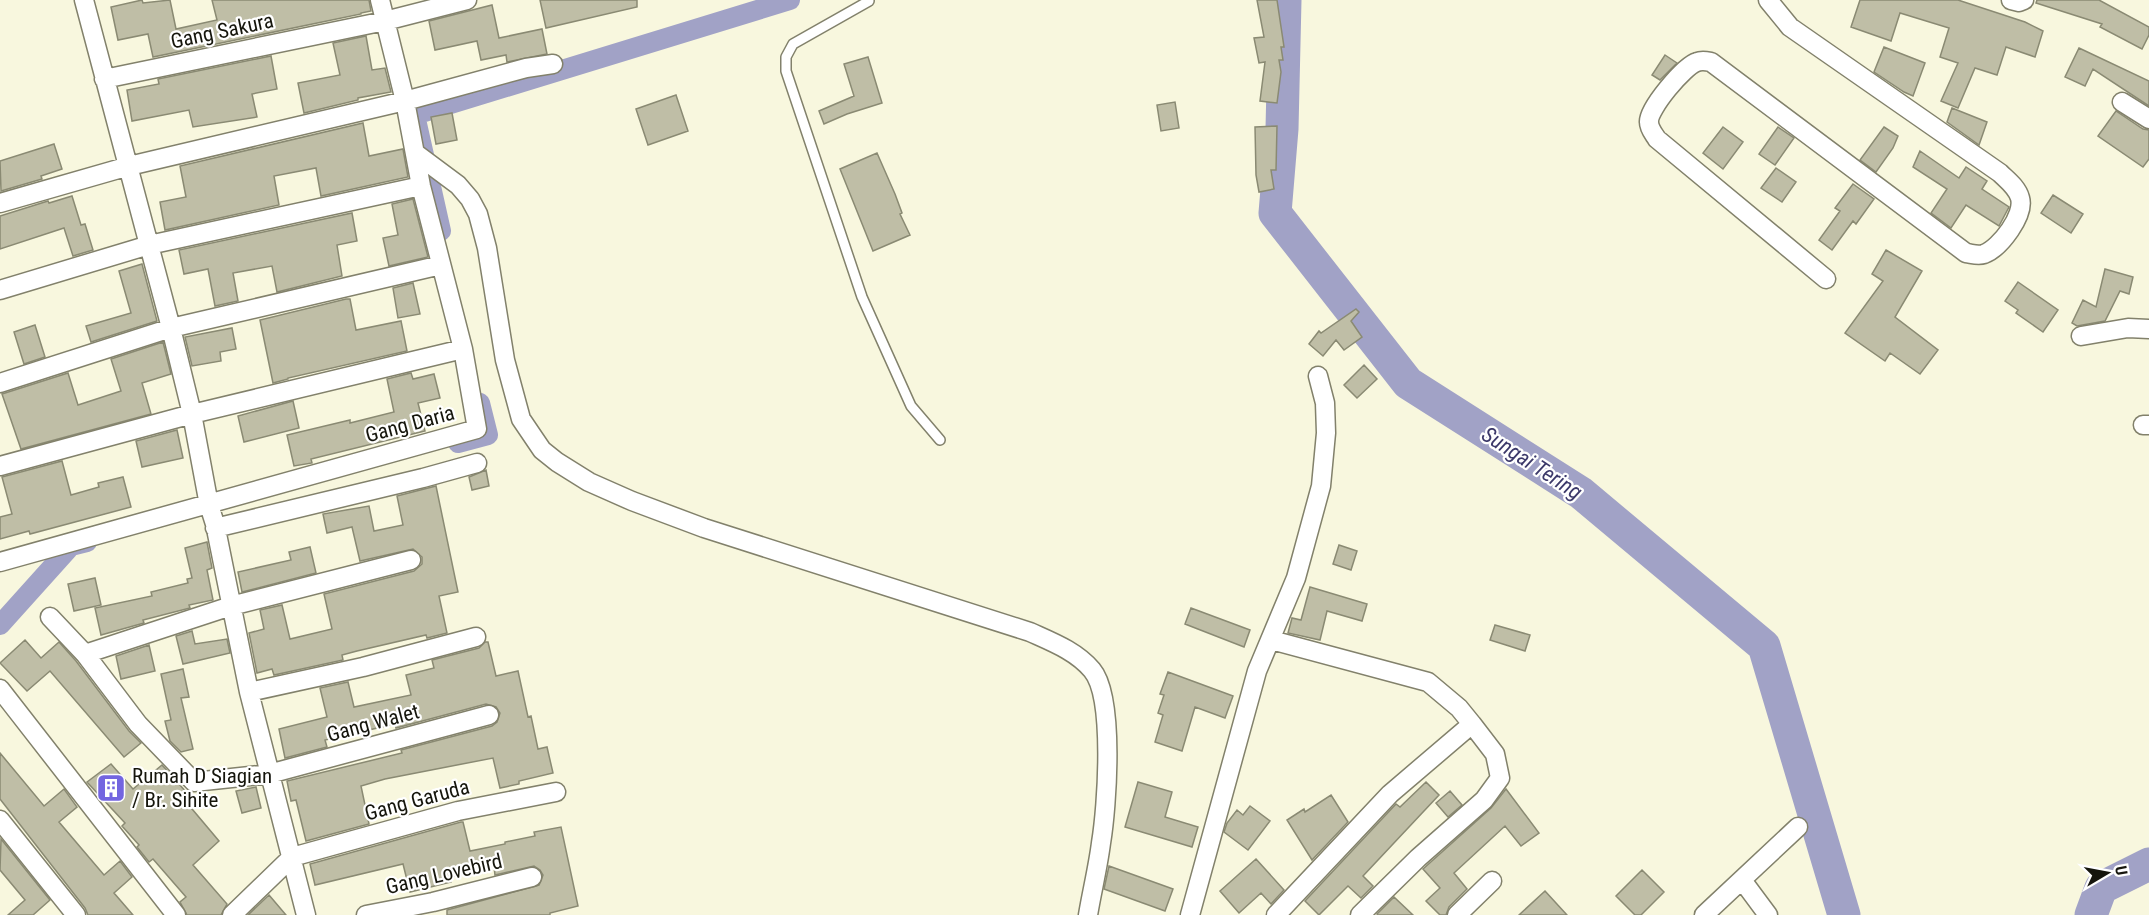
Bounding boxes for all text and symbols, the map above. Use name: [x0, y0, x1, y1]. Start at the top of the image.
street label: Gang Sakura: [168, 8, 276, 54]
street label: Gang Daria: [363, 401, 457, 447]
water label: Sungai Tering: [1477, 421, 1587, 505]
street label: Gang Walet: [324, 699, 422, 747]
place label: Rumah D Siagian / Br. Sihite: [132, 764, 272, 812]
building icon: Rumah D Siagian / Br. Sihite: [95, 772, 127, 804]
street label: Gang Garuda: [362, 775, 472, 825]
north arrow: [2077, 843, 2137, 903]
street label: Gang Lovebird: [383, 849, 505, 899]
text: U: [2111, 864, 2131, 877]

